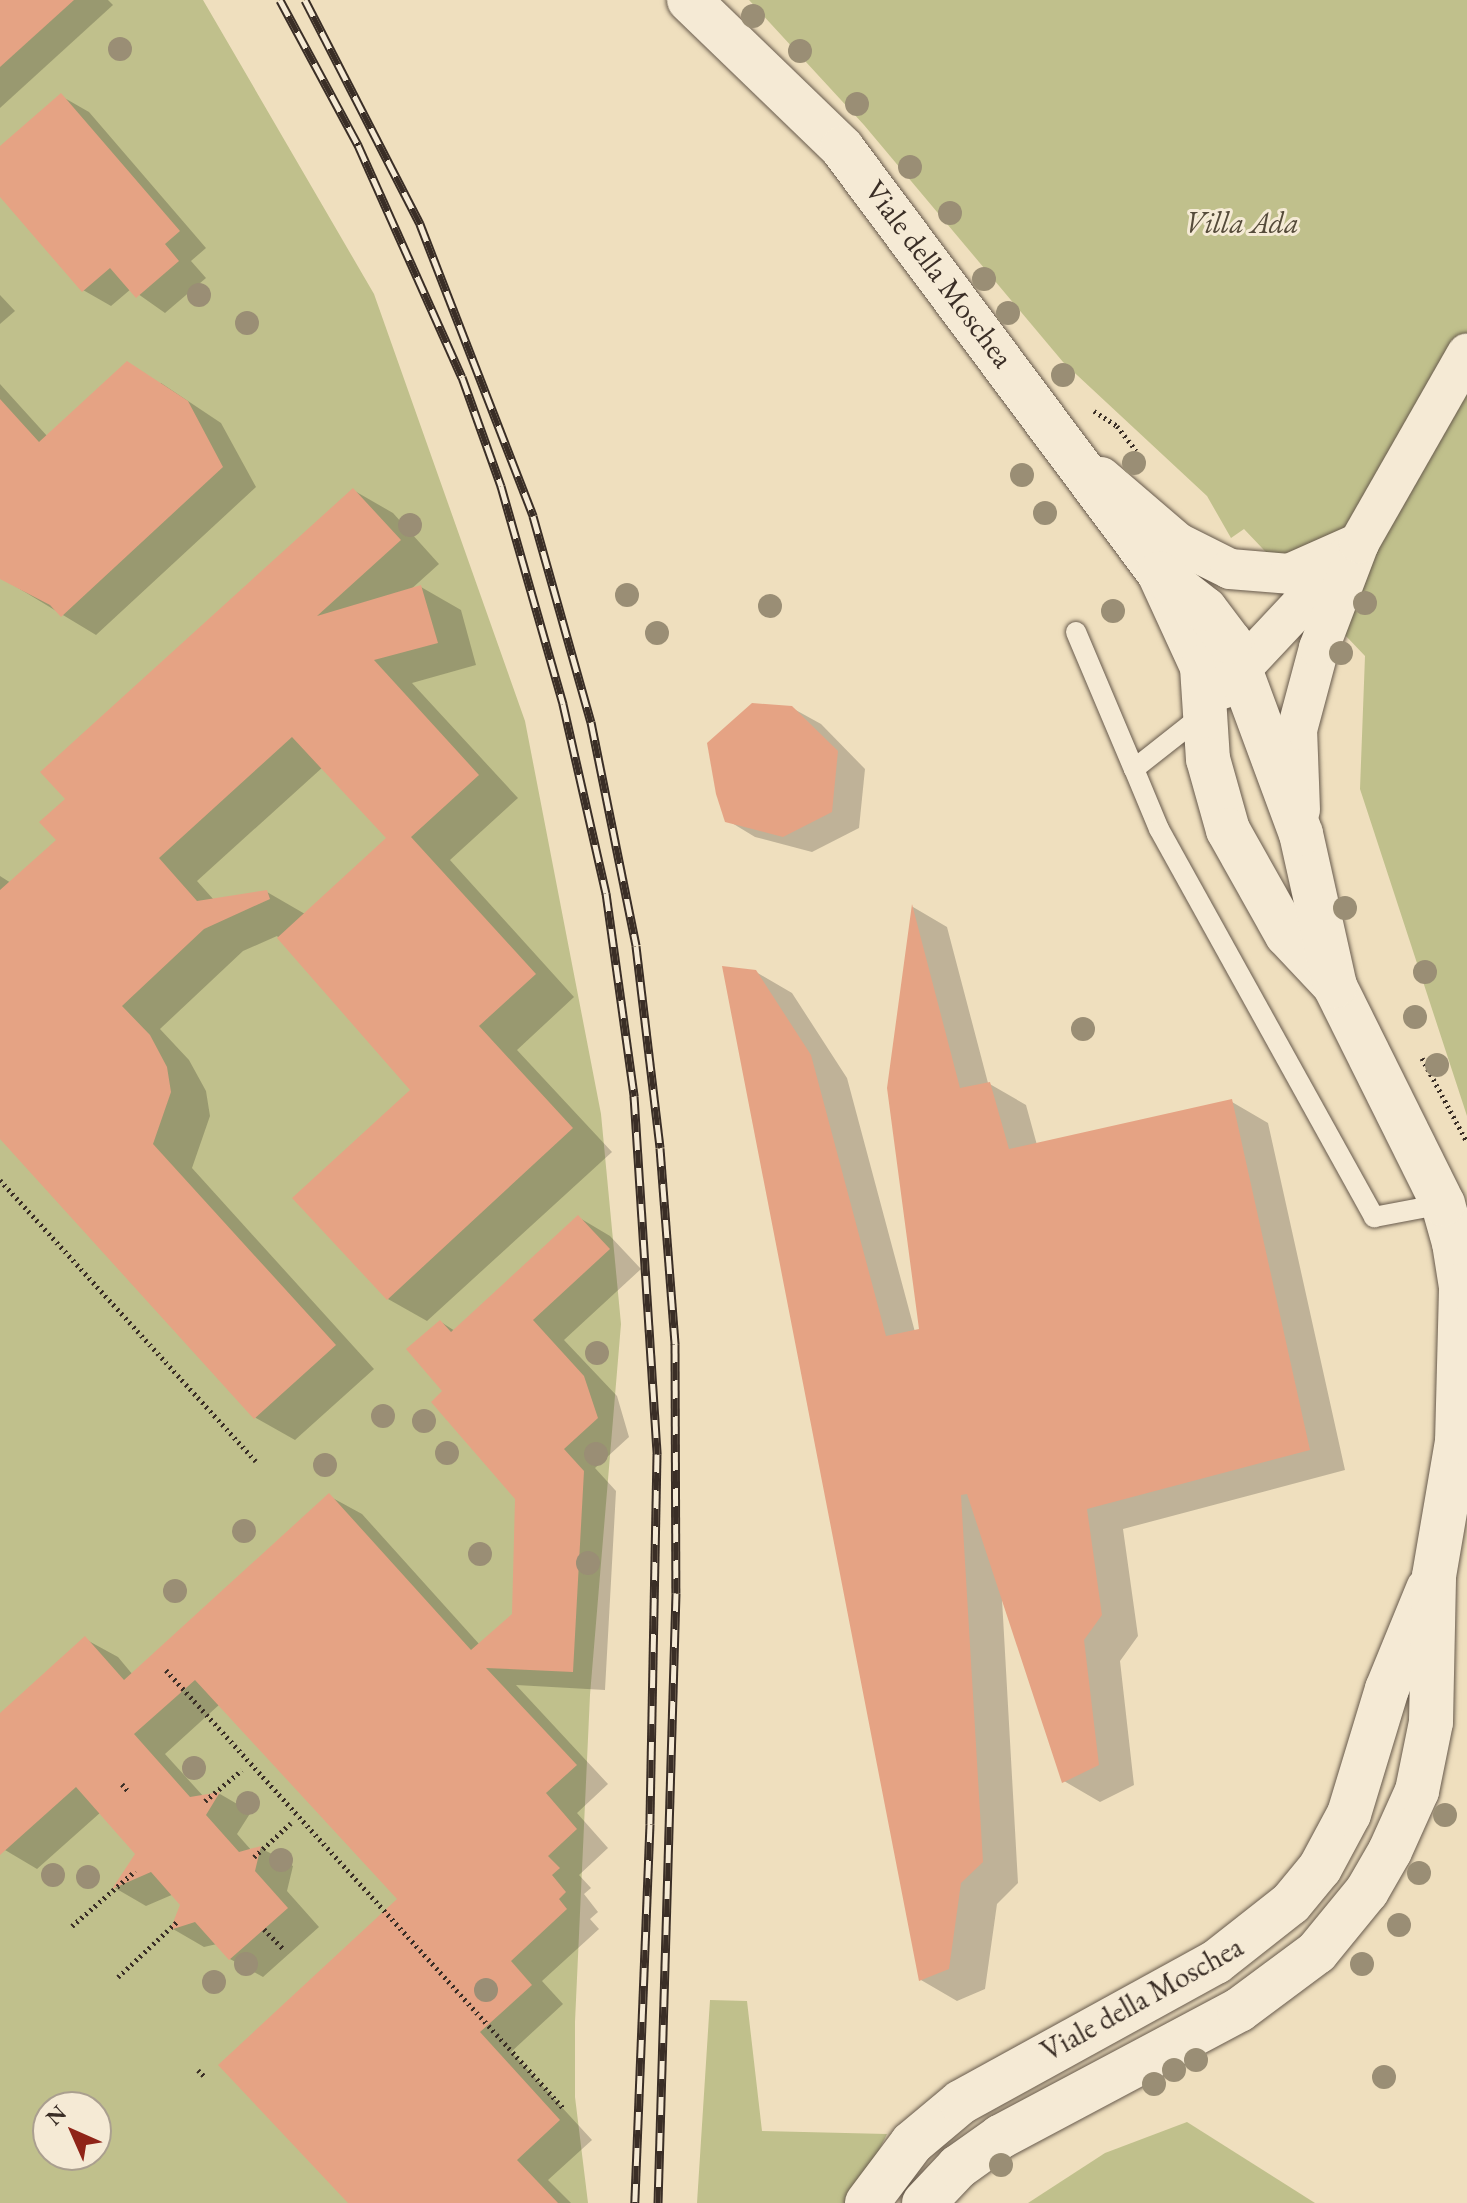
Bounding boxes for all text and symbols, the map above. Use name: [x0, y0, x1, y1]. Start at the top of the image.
street label: Viale della Moschea: [857, 173, 1021, 375]
park label: Villa Ada: [1185, 205, 1299, 241]
street label: Viale della Moschea: [1035, 1929, 1249, 2069]
north arrow: [32, 2091, 112, 2171]
text: N: [40, 2099, 73, 2132]

